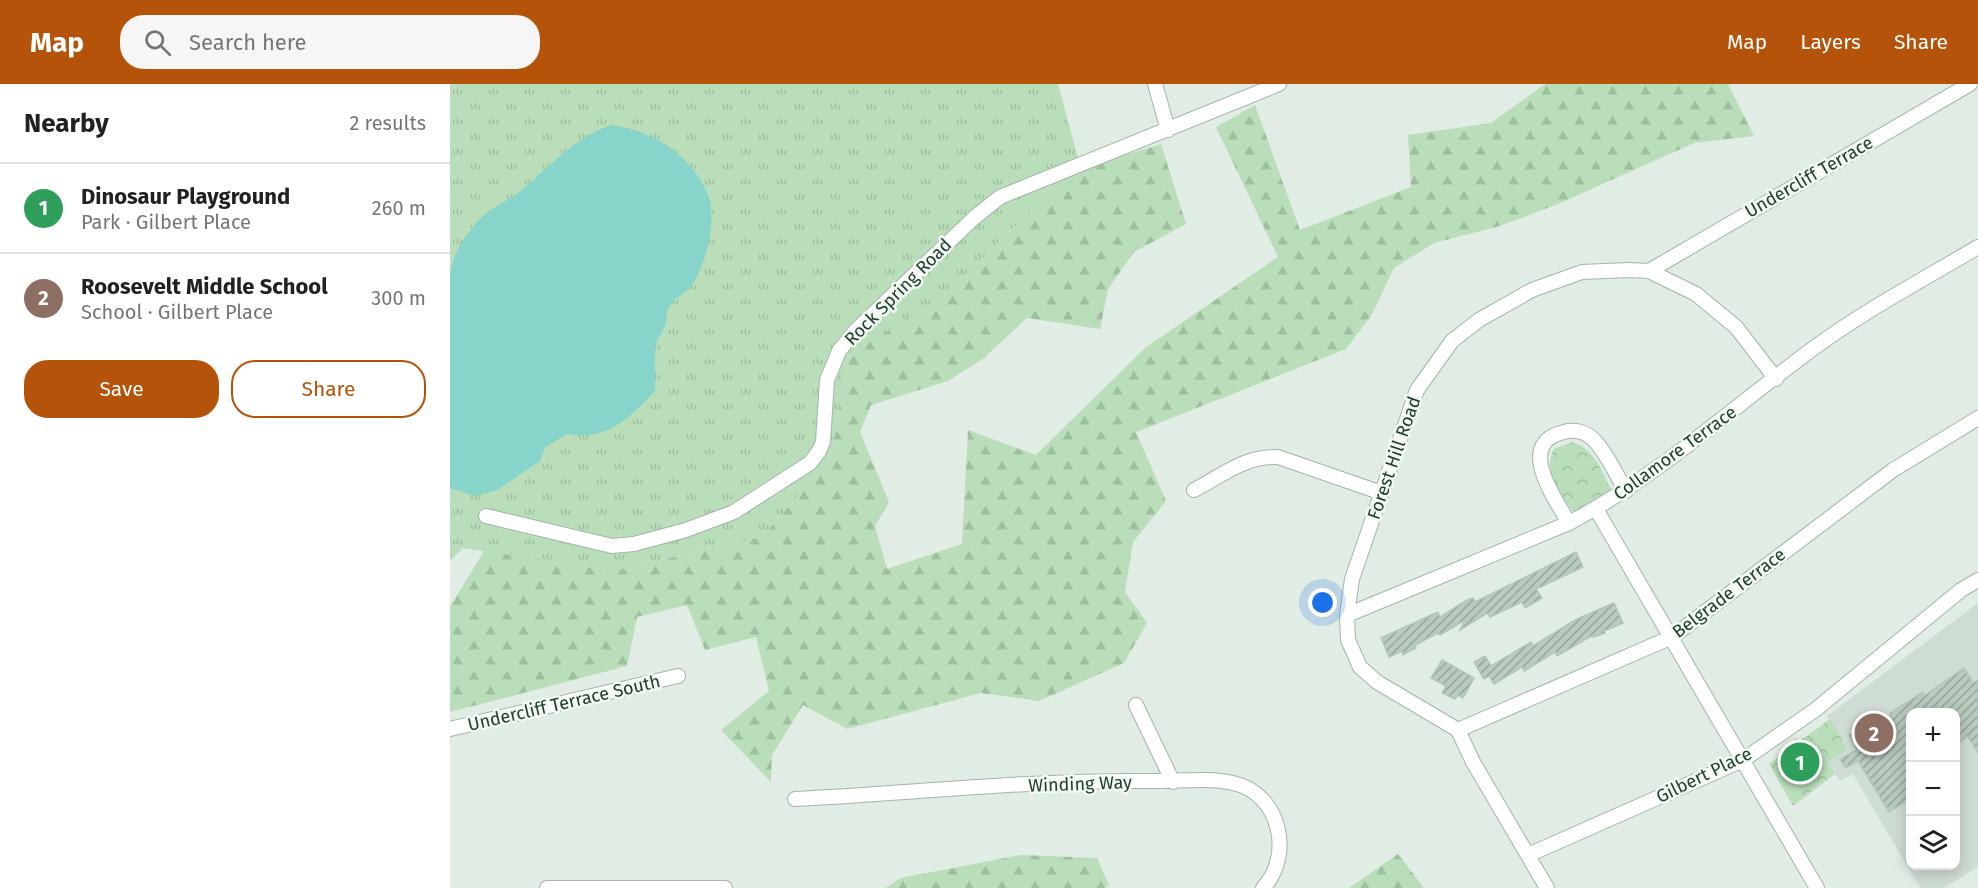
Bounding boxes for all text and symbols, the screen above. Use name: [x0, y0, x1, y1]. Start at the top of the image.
search box: [120, 15, 540, 69]
text: Map: [30, 26, 84, 59]
icon: search: [141, 26, 174, 59]
text: Search here: [189, 29, 307, 56]
text: Map: [1727, 29, 1767, 55]
text: Layers: [1800, 29, 1861, 55]
text: Share: [1894, 29, 1948, 55]
text: Nearby: [24, 108, 109, 139]
text: 2 results: [349, 111, 426, 135]
street label: Undercliff Terrace: [1741, 131, 1877, 223]
text: Dinosaur Playground: [81, 183, 290, 210]
text: 1: [39, 196, 48, 220]
text: 260 m: [372, 196, 426, 220]
text: Park · Gilbert Place: [81, 210, 251, 234]
street label: Rock Spring Road: [840, 234, 956, 350]
text: Roosevelt Middle School: [81, 273, 328, 300]
text: 2: [38, 286, 49, 310]
text: 300 m: [371, 286, 426, 310]
text: School · Gilbert Place: [81, 300, 273, 324]
button: Save: [24, 360, 219, 418]
button: Share: [231, 360, 426, 418]
street label: Forest Hill Road: [1363, 394, 1425, 522]
street label: Collamore Terrace: [1609, 401, 1741, 505]
street label: Belgrade Terrace: [1668, 543, 1790, 643]
your location: [1308, 588, 1337, 617]
street label: Undercliff Terrace South: [466, 670, 662, 736]
map controls: [1906, 708, 1960, 870]
button: +: [1906, 708, 1960, 762]
pin: 2: [1854, 710, 1894, 756]
pin: 1: [1780, 740, 1820, 784]
street label: Gilbert Place: [1653, 742, 1755, 808]
button: −: [1906, 762, 1960, 816]
street label: Winding Way: [1028, 771, 1132, 797]
button: layers: [1906, 816, 1960, 870]

